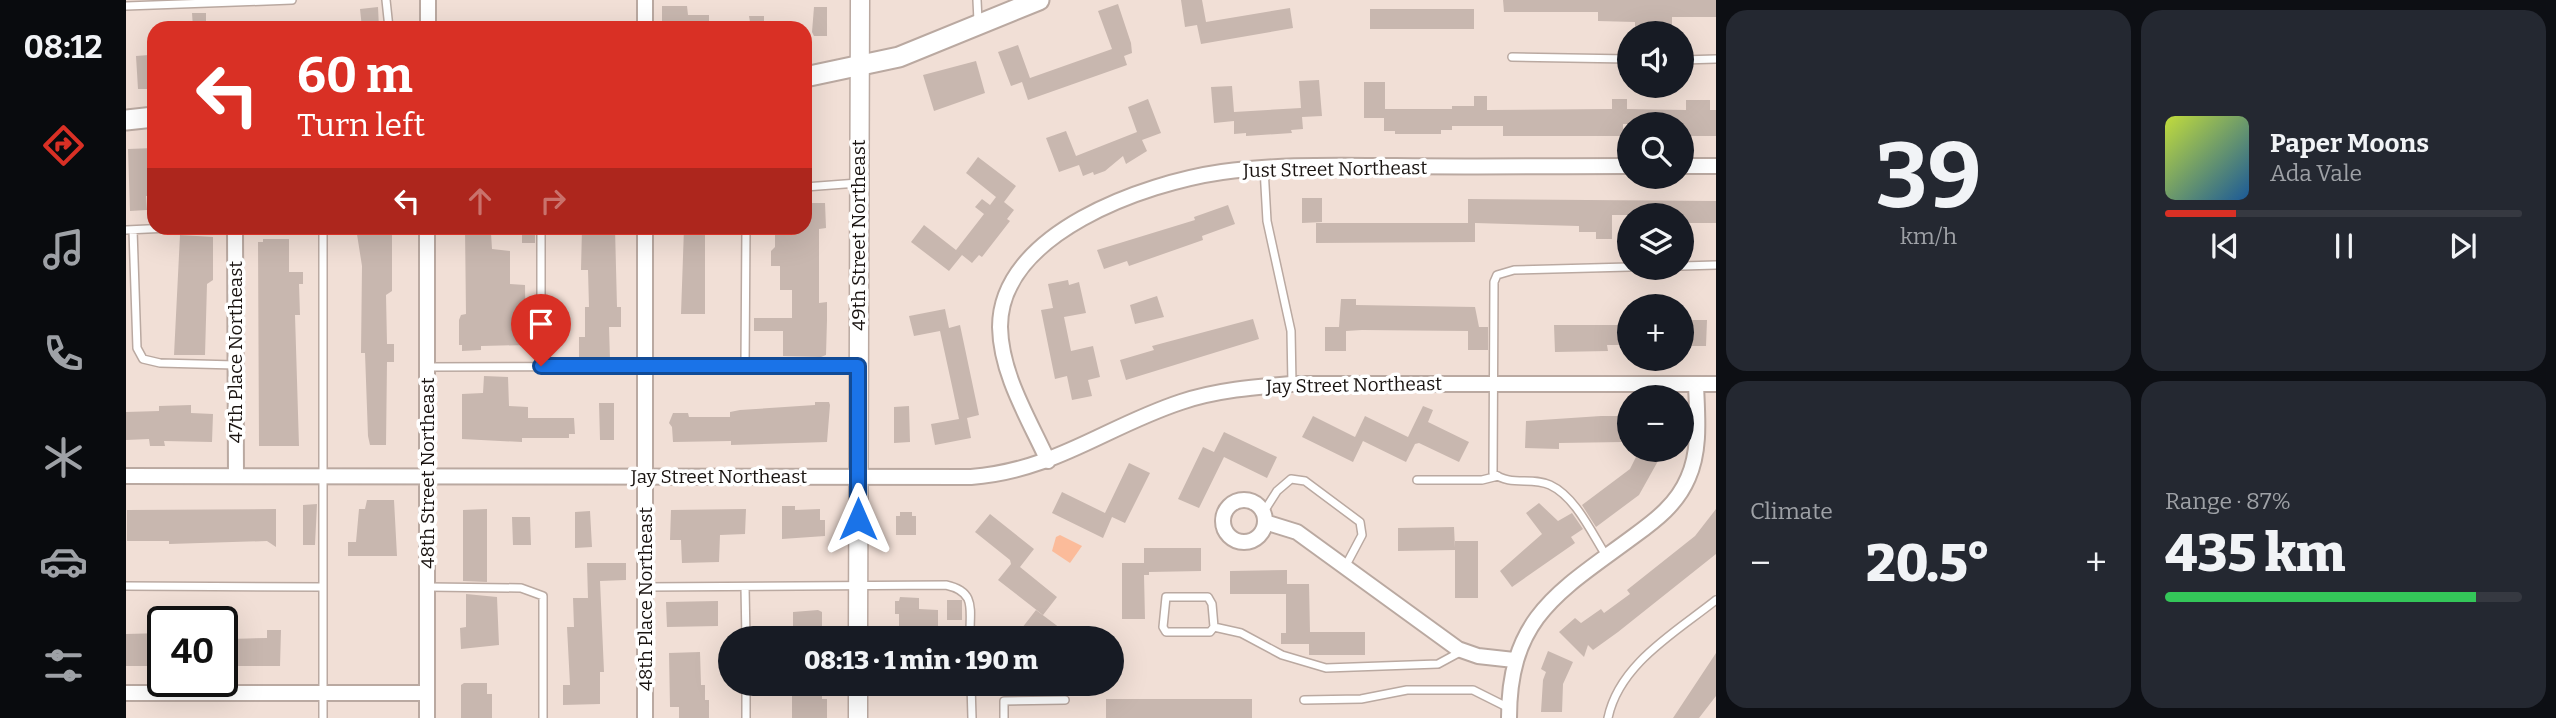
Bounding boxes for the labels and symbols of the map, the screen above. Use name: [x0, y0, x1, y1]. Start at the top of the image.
street label: 49th Street Northeast: [847, 139, 870, 331]
street label: Just Street Northeast: [1242, 156, 1427, 182]
street label: 47th Place Northeast: [224, 261, 247, 443]
pin: [511, 294, 571, 366]
street label: Jay Street Northeast: [1265, 372, 1442, 398]
street label: 48th Street Northeast: [416, 377, 439, 569]
street label: Jay Street Northeast: [630, 465, 807, 488]
position arrow: [821, 482, 895, 556]
street label: 48th Place Northeast: [634, 507, 657, 691]
speed limit sign: 40: [147, 606, 238, 697]

